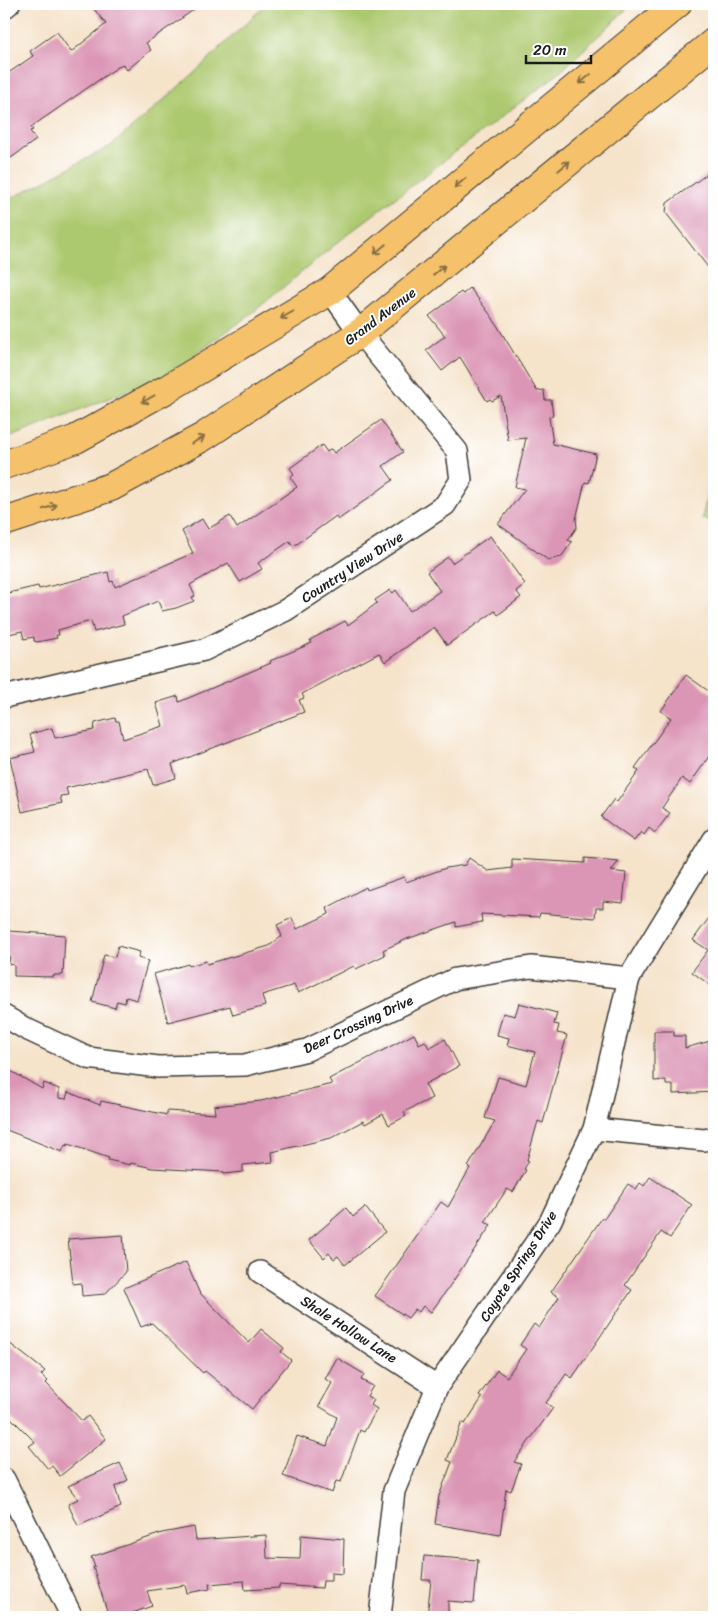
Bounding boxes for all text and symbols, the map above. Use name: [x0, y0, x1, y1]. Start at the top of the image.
scale bar: [526, 32, 590, 64]
text: 20 m: [533, 37, 567, 63]
one-way arrow: [579, 74, 592, 85]
one-way arrow: [558, 161, 571, 172]
one-way arrow: [453, 177, 466, 188]
one-way arrow: [374, 243, 387, 254]
one-way arrow: [432, 264, 445, 275]
street label: Grand Avenue: [339, 281, 422, 352]
one-way arrow: [281, 311, 295, 321]
one-way arrow: [142, 395, 156, 405]
one-way arrow: [190, 435, 205, 445]
one-way arrow: [42, 501, 58, 511]
street label: Country View Drive: [296, 525, 409, 610]
street label: Deer Crossing Drive: [299, 988, 418, 1061]
street label: Coyote Springs Drive: [473, 1205, 564, 1327]
street label: Shale Hollow Lane: [295, 1289, 402, 1370]

